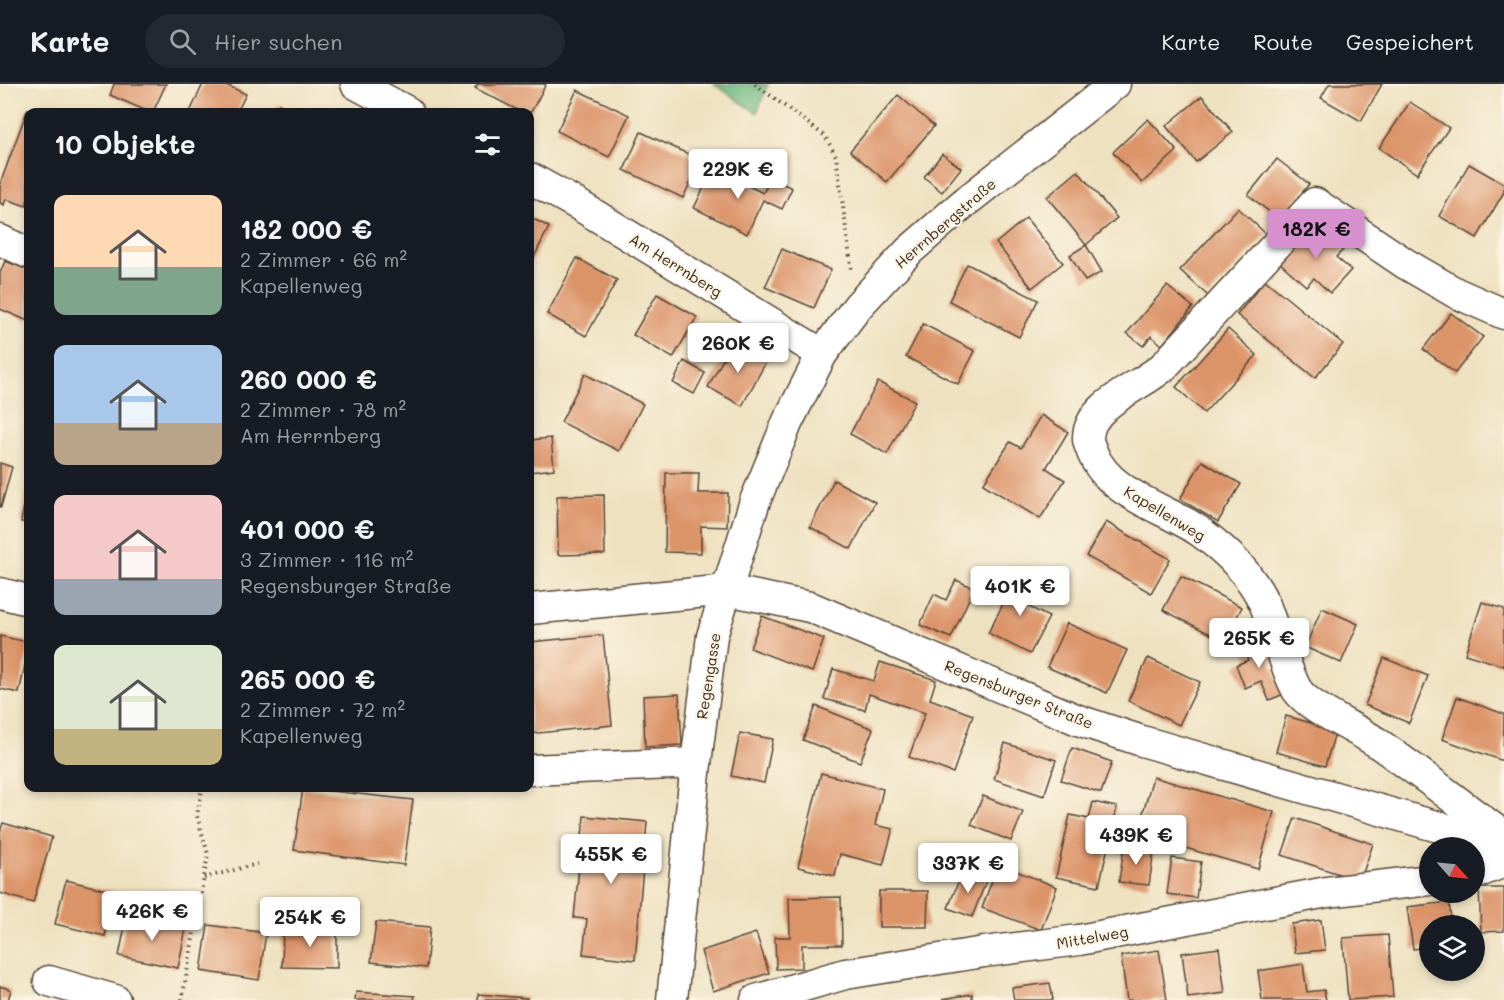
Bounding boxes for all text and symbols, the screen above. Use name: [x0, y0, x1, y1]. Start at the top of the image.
search box: [145, 14, 565, 68]
text: Karte: [30, 23, 109, 59]
icon: search: [166, 25, 199, 58]
text: Hier suchen: [214, 27, 342, 56]
text: Karte: [1162, 28, 1220, 55]
text: Route: [1253, 28, 1313, 55]
text: Gespeichert: [1346, 28, 1474, 55]
text: 10 Objekte: [54, 127, 196, 161]
icon: filters: [471, 128, 504, 161]
pin: 229K €: [689, 149, 787, 200]
text: 229K €: [703, 155, 773, 181]
street label: Herrnbergstraße: [890, 173, 1000, 273]
pin: 182K €: [1267, 209, 1365, 260]
text: 182 000 €: [240, 212, 372, 246]
text: 182K €: [1281, 215, 1351, 241]
icon: home: [102, 219, 174, 291]
street label: Am Herrnberg: [626, 229, 726, 302]
text: 2 Zimmer · 66 m²: [240, 246, 407, 272]
text: Kapellenweg: [240, 272, 362, 298]
pin: 260K €: [689, 323, 787, 374]
text: 260K €: [702, 329, 774, 355]
text: 260 000 €: [240, 362, 377, 396]
icon: home: [102, 369, 174, 441]
text: 2 Zimmer · 78 m²: [240, 396, 406, 422]
text: Am Herrnberg: [240, 422, 381, 448]
street label: Kapellenweg: [1121, 481, 1210, 545]
text: 401 000 €: [240, 512, 375, 546]
icon: home: [102, 519, 174, 591]
text: 3 Zimmer · 116 m²: [240, 546, 413, 572]
pin: 401K €: [971, 566, 1069, 617]
text: Regensburger Straße: [240, 572, 452, 598]
text: 401K €: [985, 572, 1055, 598]
pin: 265K €: [1210, 618, 1308, 669]
text: 265K €: [1223, 624, 1295, 650]
street label: Regengasse: [691, 631, 725, 721]
street label: Regensburger Straße: [942, 655, 1096, 733]
text: 265 000 €: [240, 662, 375, 696]
icon: home: [102, 669, 174, 741]
text: 2 Zimmer · 72 m²: [240, 696, 405, 722]
text: Kapellenweg: [240, 722, 362, 748]
pin: 439K €: [1087, 815, 1185, 866]
text: 439K €: [1099, 821, 1173, 847]
pin: 455K €: [562, 834, 660, 885]
north arrow: [1419, 837, 1485, 903]
map controls: [1419, 837, 1485, 981]
text: 455K €: [575, 840, 647, 866]
pin: 337K €: [919, 843, 1017, 894]
text: 337K €: [932, 849, 1004, 875]
pin: 426K €: [103, 891, 201, 942]
text: 426K €: [116, 897, 188, 923]
pin: 254K €: [261, 897, 359, 948]
text: 254K €: [274, 903, 346, 929]
button: layers: [1419, 915, 1485, 981]
street label: Mittelweg: [1055, 921, 1130, 953]

